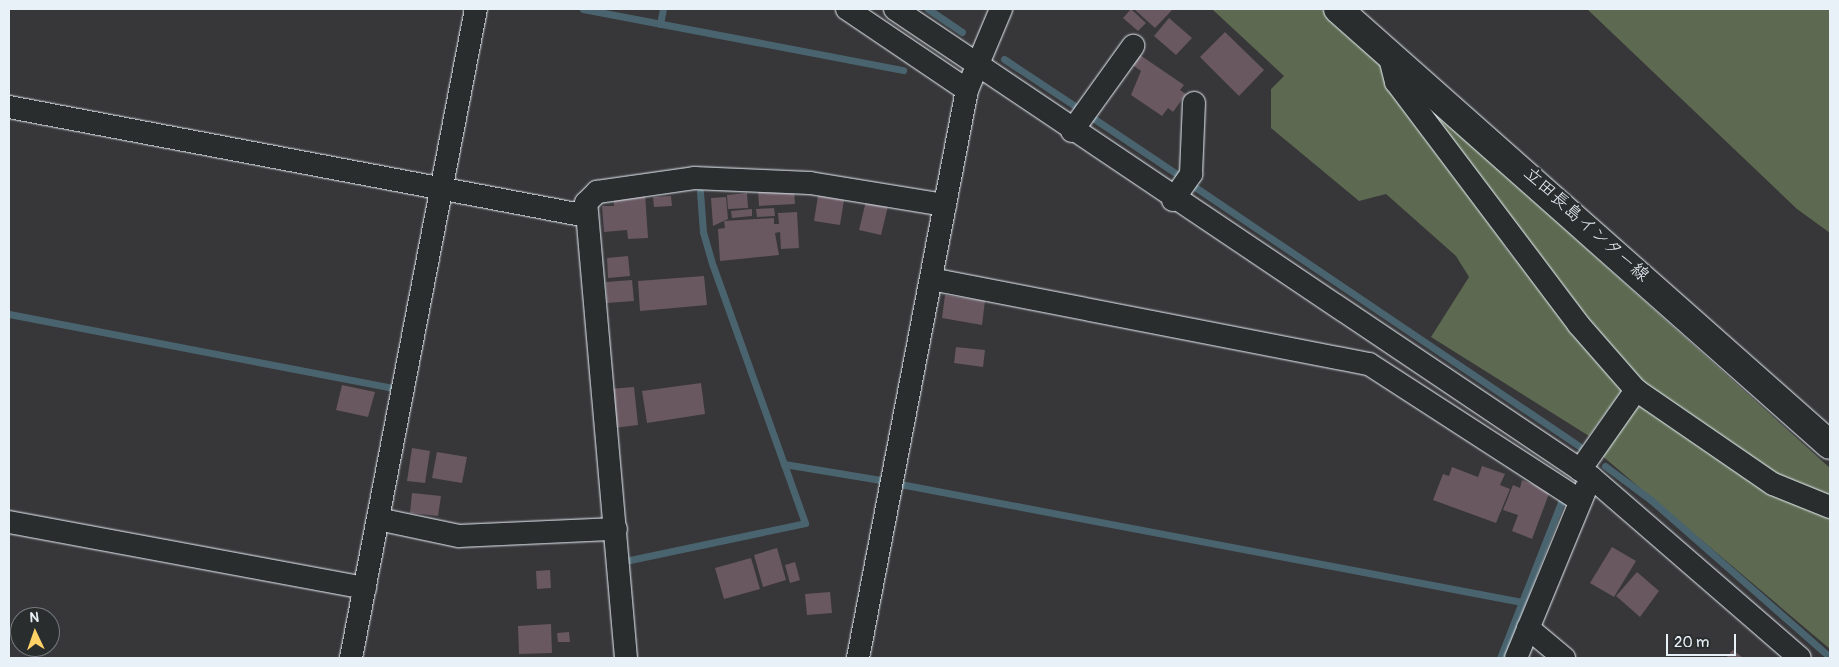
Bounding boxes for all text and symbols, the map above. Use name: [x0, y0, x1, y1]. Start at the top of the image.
street label: 立田長島インター線: [1519, 163, 1653, 287]
north arrow: [10, 607, 60, 657]
text: N: [29, 609, 39, 626]
scale bar: [1669, 624, 1739, 656]
text: 20 m: [1674, 633, 1709, 652]

